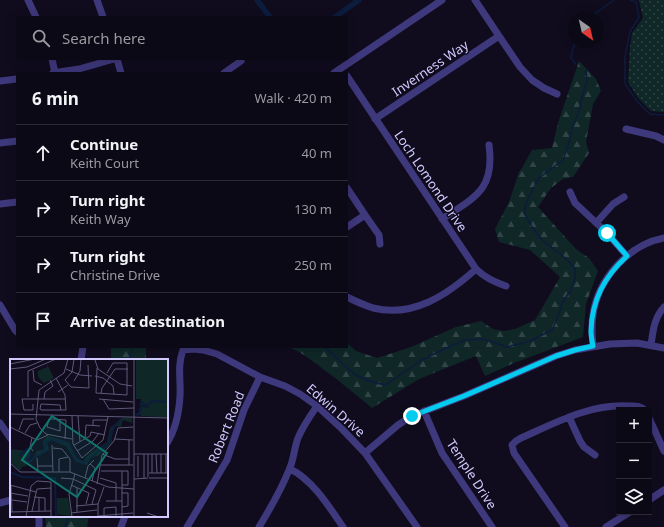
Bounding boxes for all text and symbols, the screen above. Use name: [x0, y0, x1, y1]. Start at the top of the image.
north arrow: [568, 12, 604, 48]
search box: [16, 16, 348, 60]
icon: search: [30, 27, 52, 49]
text: Search here: [62, 28, 145, 48]
street label: Inverness Way: [388, 36, 472, 100]
text: 6 min: [32, 87, 79, 110]
text: Walk · 420 m: [254, 89, 332, 107]
street label: Loch Lomond Drive: [390, 127, 472, 235]
text: Continue: [70, 134, 138, 154]
icon: ahead: [32, 142, 54, 164]
text: 40 m: [302, 144, 332, 162]
text: Keith Court: [70, 154, 139, 172]
text: Turn right: [70, 190, 145, 210]
icon: right: [32, 198, 54, 220]
text: 130 m: [294, 200, 332, 218]
text: Keith Way: [70, 210, 131, 228]
route start: [598, 224, 616, 242]
text: Turn right: [70, 246, 145, 266]
icon: right: [32, 254, 54, 276]
text: 250 m: [294, 256, 332, 274]
text: Christine Drive: [70, 266, 160, 284]
icon: arrive: [32, 310, 54, 332]
text: Arrive at destination: [70, 311, 225, 331]
inset map: [10, 359, 168, 517]
street label: Edwin Drive: [303, 379, 369, 441]
street label: Robert Road: [203, 388, 249, 466]
route end: [403, 407, 421, 425]
map controls: [616, 407, 652, 515]
button: +: [616, 407, 652, 443]
street label: Temple Drive: [443, 436, 501, 512]
button: −: [616, 443, 652, 479]
button: layers: [616, 479, 652, 515]

